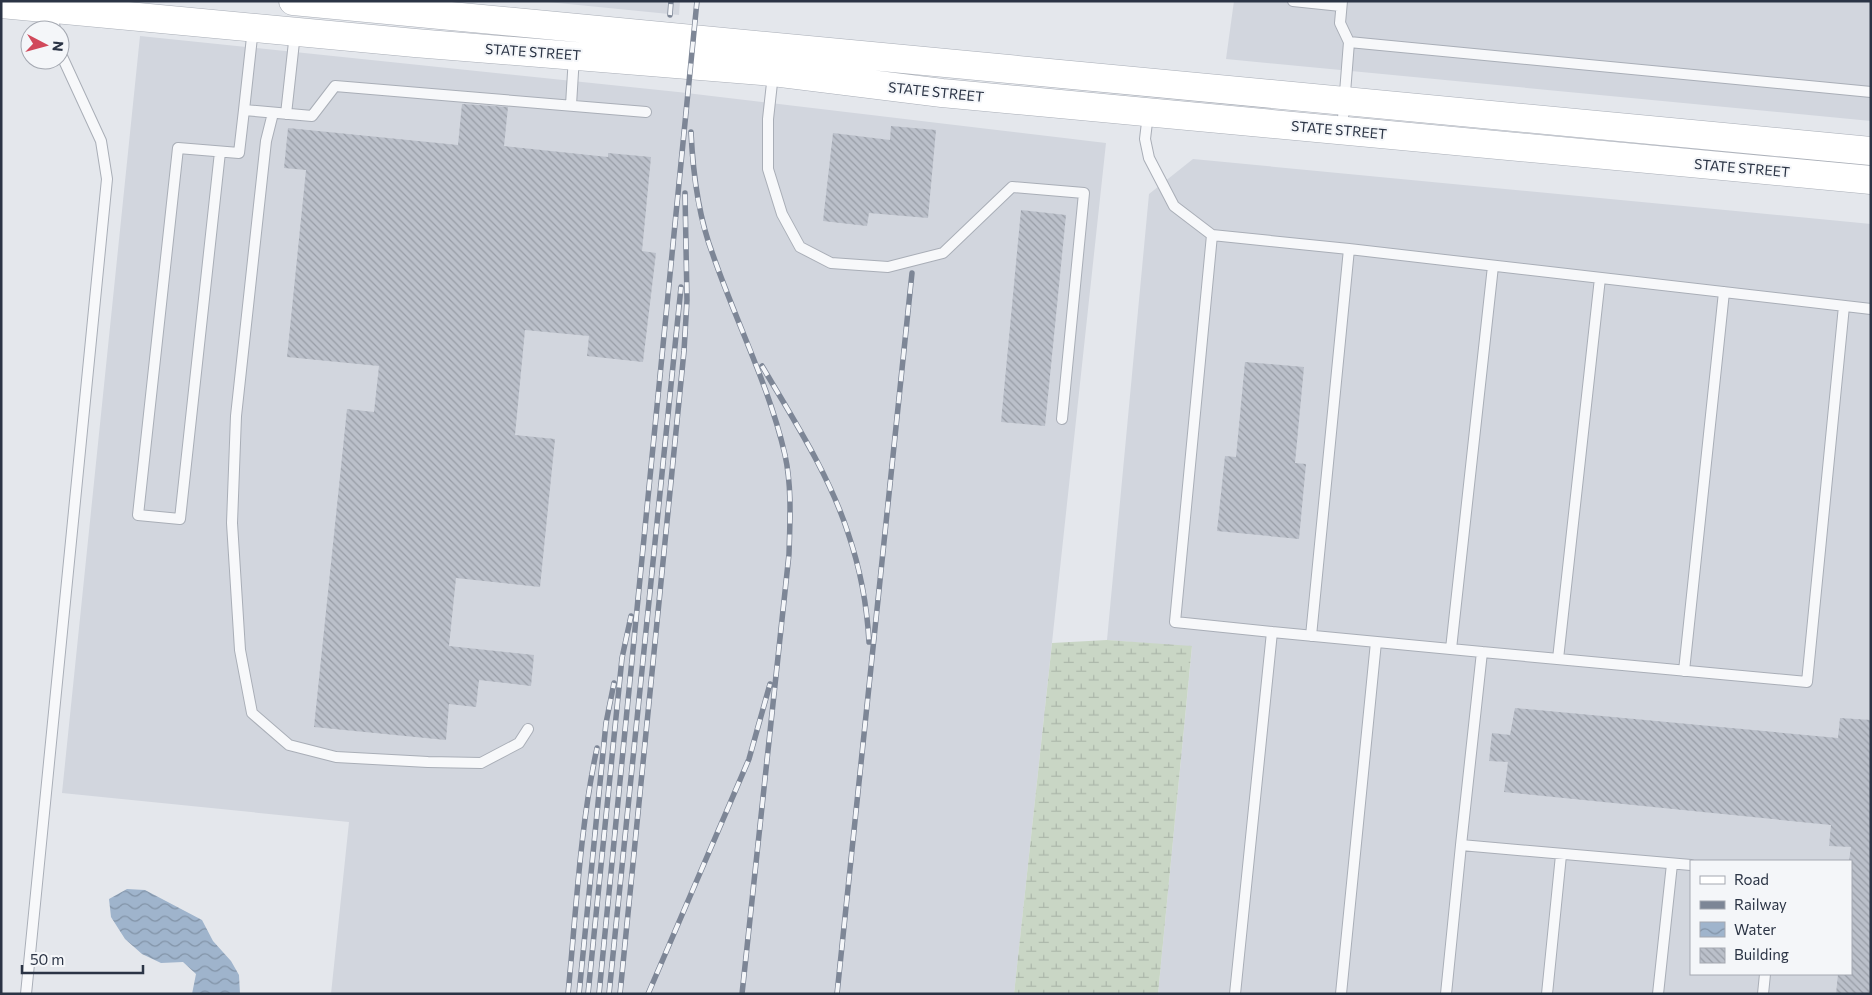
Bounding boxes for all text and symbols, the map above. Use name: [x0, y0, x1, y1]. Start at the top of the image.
north arrow: [20, 20, 70, 70]
text: N: [49, 40, 67, 53]
street label: STATE STREET: [484, 40, 582, 63]
street label: STATE STREET: [887, 78, 985, 105]
street label: STATE STREET: [1290, 117, 1388, 142]
street label: STATE STREET: [1693, 155, 1791, 180]
legend: [1690, 860, 1852, 975]
text: Road: [1734, 870, 1769, 888]
text: Railway: [1734, 895, 1787, 913]
text: Water: [1734, 920, 1776, 938]
scale bar: [22, 942, 144, 974]
text: Building: [1734, 945, 1789, 963]
text: 50 m: [30, 950, 64, 968]

